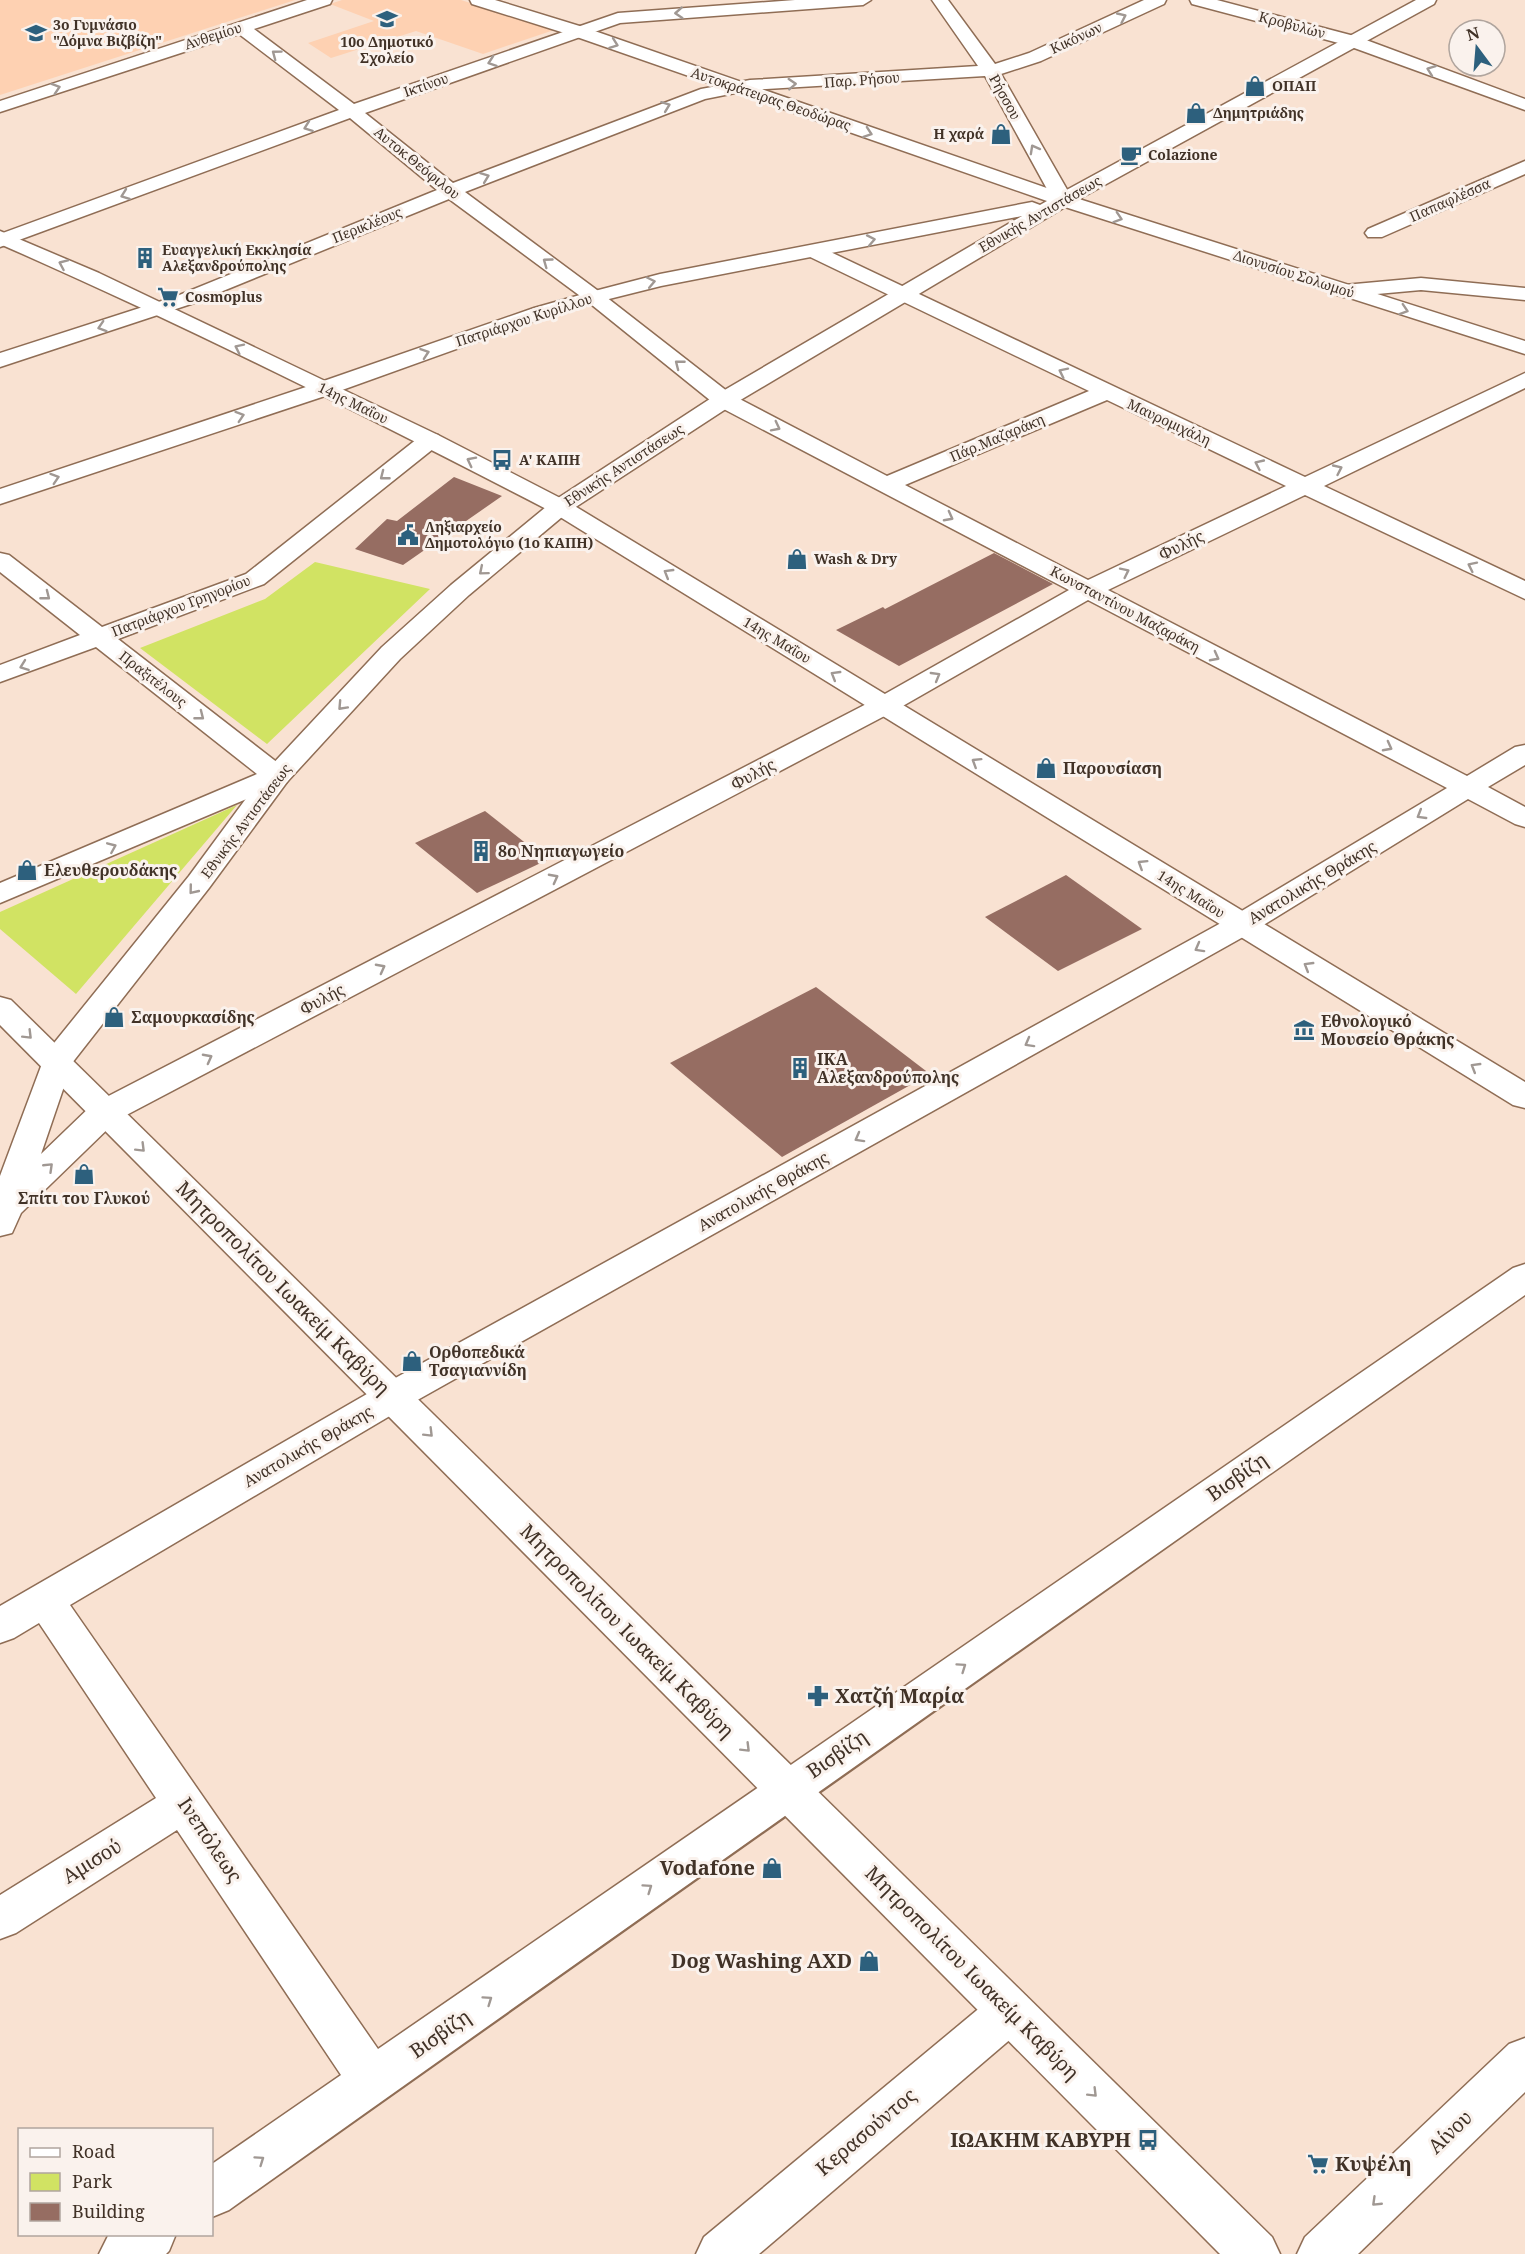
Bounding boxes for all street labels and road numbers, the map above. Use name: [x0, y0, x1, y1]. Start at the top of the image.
street label: Κροβυλών: [1257, 7, 1328, 43]
street label: Ανθεμίου: [182, 17, 244, 54]
street label: Κικόνων: [1047, 17, 1105, 58]
street label: Αυτοκράτειρας Θεοδώρας: [689, 62, 854, 135]
street label: Παρ. Ρήσου: [823, 67, 900, 92]
street label: Ικτίνου: [401, 68, 451, 101]
street label: Ρήσσου: [985, 71, 1026, 123]
street label: Αυτοκ.Θεόφιλου: [370, 122, 464, 203]
street label: Εθνικής Αντιστάσεως: [975, 171, 1105, 256]
street label: Παπαφλέσσα: [1406, 173, 1493, 226]
street label: Περικλέους: [329, 202, 405, 247]
street label: Διονυσίου Σολωμού: [1231, 245, 1357, 302]
street label: Πατριάρχου Κυρίλλου: [453, 288, 595, 351]
street label: 14ης Μαΐου: [315, 377, 392, 428]
street label: Μαυρομιχάλη: [1124, 394, 1214, 449]
street label: Πάρ.Μαζαράκη: [947, 409, 1047, 466]
street label: Εθνικής Αντιστάσεως: [560, 419, 687, 510]
street label: Φυλής: [1155, 525, 1208, 565]
street label: Κωνσταντίνου Μαζαράκη: [1047, 561, 1203, 656]
street label: Πατριάρχου Γρηγορίου: [109, 570, 253, 641]
street label: 14ης Μαΐου: [740, 612, 815, 667]
street label: Πραξιτέλους: [116, 646, 191, 711]
street label: Φυλής: [727, 753, 779, 795]
street label: Εθνικής Αντιστάσεως: [196, 759, 295, 882]
street label: Ανατολικής Θράκης: [1244, 835, 1380, 929]
street label: 14ης Μαΐου: [1154, 865, 1229, 922]
street label: Φυλής: [296, 978, 348, 1020]
street label: Ανατολικής Θράκης: [694, 1146, 832, 1236]
street label: Μητροπολίτου Ιωακείμ Καβύρη: [170, 1175, 396, 1401]
street label: Ανατολικής Θράκης: [239, 1400, 377, 1492]
street label: Βισβίζη: [1201, 1446, 1272, 1507]
street label: Μητροπολίτου Ιωακείμ Καβύρη: [514, 1518, 740, 1744]
street label: Βισβίζη: [801, 1723, 872, 1784]
street label: Ινεπόλεως: [172, 1792, 249, 1888]
street label: Αμισού: [57, 1832, 127, 1889]
street label: Μητροπολίτου Ιωακείμ Καβύρη: [859, 1860, 1085, 2086]
street label: Βισβίζη: [404, 2003, 475, 2064]
street label: Κερασούντος: [810, 2082, 922, 2182]
street label: Αίνου: [1422, 2104, 1478, 2159]

